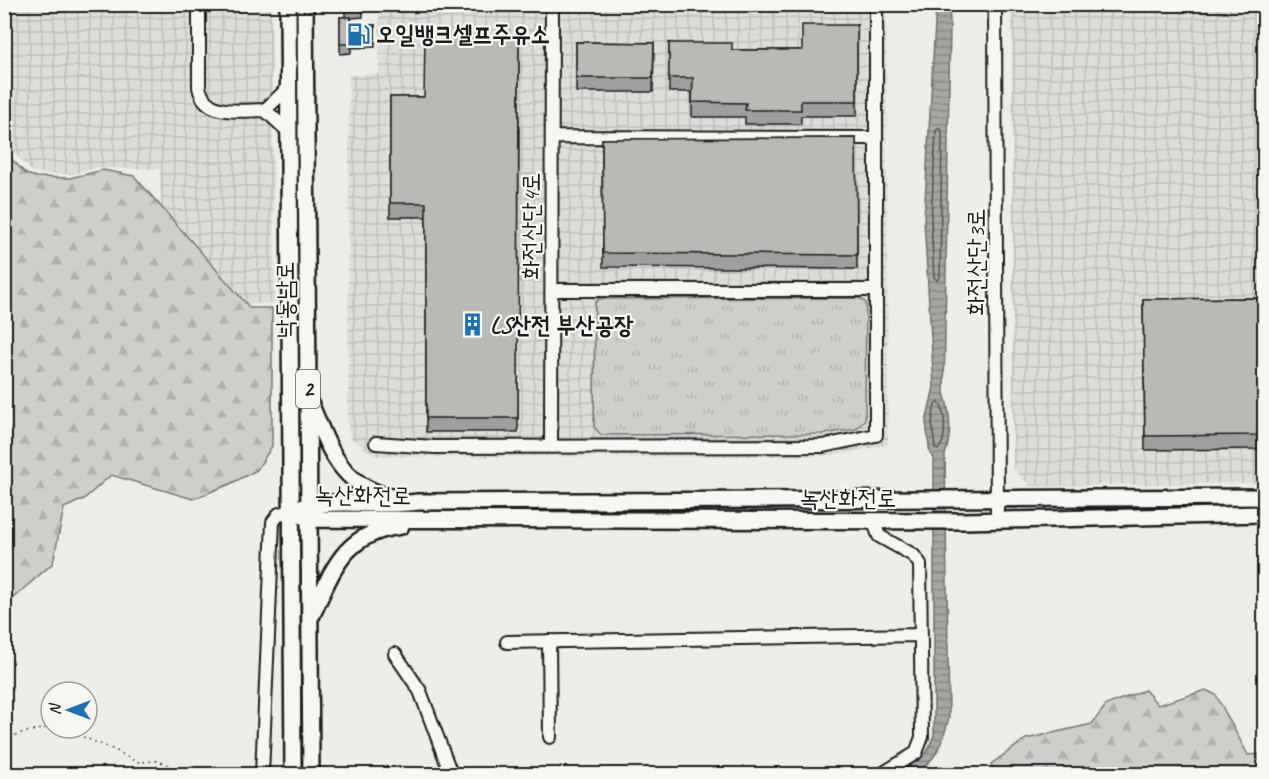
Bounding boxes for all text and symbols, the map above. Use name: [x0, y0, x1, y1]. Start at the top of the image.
place label: 오일뱅크셀프주유소: [376, 19, 550, 49]
fuel station icon: 오일뱅크셀프주유소: [345, 21, 371, 47]
street label: 화전산단4로: [516, 172, 546, 280]
street label: 화전산단3로: [961, 208, 991, 316]
street label: 낙동남로: [270, 261, 300, 339]
place label: LS산전 부산공장: [490, 310, 634, 340]
building icon: LS산전 부산공장: [459, 312, 485, 338]
road number: 2: [296, 370, 320, 408]
street label: 녹산화전로: [314, 479, 412, 511]
street label: 녹산화전로: [800, 483, 896, 513]
north arrow: [39, 680, 99, 740]
text: N: [45, 702, 65, 715]

